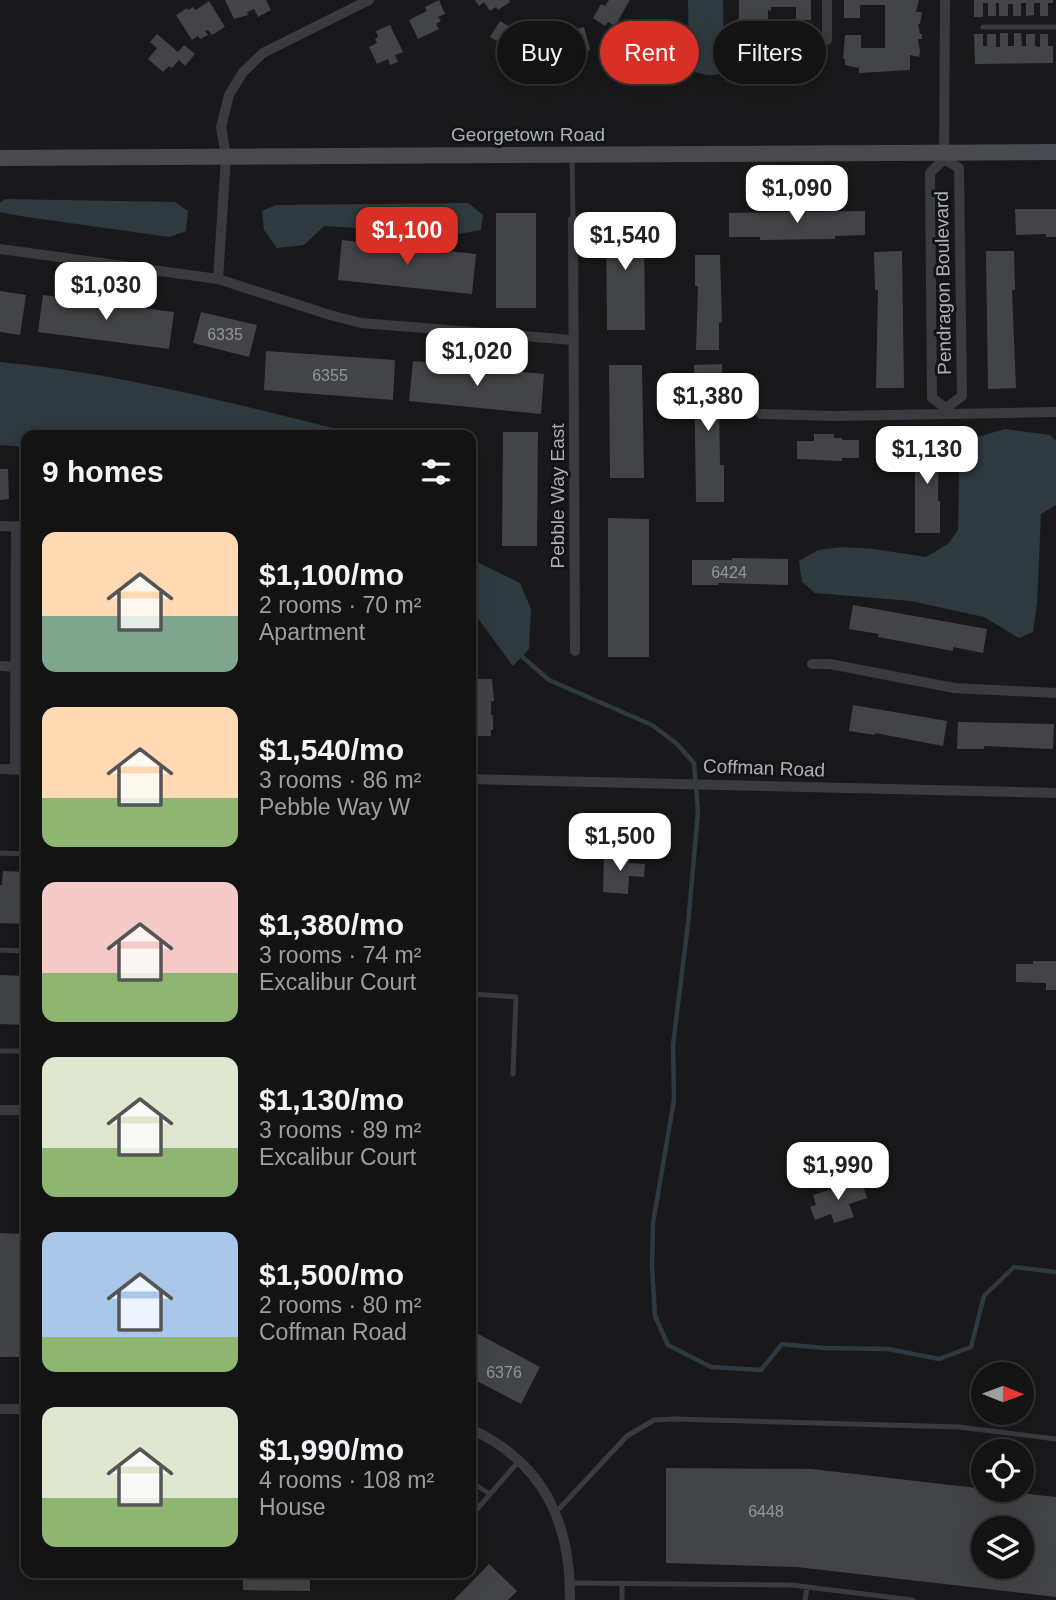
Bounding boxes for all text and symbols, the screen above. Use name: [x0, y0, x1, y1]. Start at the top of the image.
chip: Buy: [497, 21, 586, 84]
chip: Rent: [600, 21, 699, 84]
chip: Filters: [713, 21, 826, 84]
street label: Georgetown Road: [451, 124, 605, 145]
pin: $1,090: [740, 166, 854, 225]
text: $1,090: [762, 175, 832, 201]
street label: Pendragon Boulevard: [931, 191, 955, 375]
pin: $1,100: [350, 208, 464, 267]
pin: $1,540: [568, 212, 682, 272]
text: $1,100: [372, 217, 442, 243]
text: $1,540: [590, 222, 660, 248]
pin: $1,030: [49, 262, 163, 322]
text: $1,030: [71, 272, 141, 298]
house number: 6335: [207, 326, 243, 343]
pin: $1,020: [420, 328, 534, 388]
text: $1,020: [442, 338, 512, 364]
house number: 6355: [312, 367, 348, 384]
pin: $1,380: [651, 374, 765, 433]
text: $1,380: [673, 383, 743, 409]
street label: Pebble Way East: [547, 423, 568, 569]
pin: $1,130: [870, 426, 984, 486]
text: $1,130: [892, 436, 962, 462]
icon: filters: [417, 453, 455, 491]
text: 9 homes: [42, 455, 164, 488]
text: $1,100/mo: [259, 558, 404, 591]
icon: home: [98, 560, 182, 644]
house number: 6424: [711, 564, 747, 581]
text: 2 rooms · 70 m²: [259, 592, 421, 618]
text: Apartment: [259, 619, 365, 645]
text: $1,540/mo: [259, 733, 404, 766]
icon: home: [98, 735, 182, 819]
street label: Coffman Road: [703, 755, 825, 781]
text: 3 rooms · 86 m²: [259, 767, 421, 793]
text: Pebble Way W: [259, 794, 410, 820]
pin: $1,500: [563, 814, 677, 873]
text: $1,500: [585, 823, 655, 849]
text: $1,380/mo: [259, 908, 404, 941]
icon: home: [98, 910, 182, 994]
text: 3 rooms · 74 m²: [259, 942, 421, 968]
text: Excalibur Court: [259, 969, 416, 995]
text: $1,130/mo: [259, 1083, 404, 1116]
icon: home: [98, 1085, 182, 1169]
text: 3 rooms · 89 m²: [259, 1117, 421, 1143]
pin: $1,990: [781, 1142, 895, 1202]
text: Excalibur Court: [259, 1144, 416, 1170]
text: $1,990: [803, 1152, 873, 1178]
text: $1,500/mo: [259, 1258, 404, 1291]
icon: home: [98, 1260, 182, 1344]
text: 2 rooms · 80 m²: [259, 1292, 421, 1318]
text: Coffman Road: [259, 1319, 407, 1345]
north arrow: [971, 1362, 1034, 1424]
map controls: [971, 1362, 1034, 1579]
house number: 6376: [486, 1364, 522, 1381]
text: $1,990/mo: [259, 1433, 404, 1466]
icon: home: [98, 1435, 182, 1519]
button: locate: [971, 1439, 1034, 1502]
text: 4 rooms · 108 m²: [259, 1467, 434, 1493]
text: House: [259, 1494, 325, 1520]
house number: 6448: [748, 1503, 784, 1520]
button: layers: [971, 1516, 1034, 1579]

